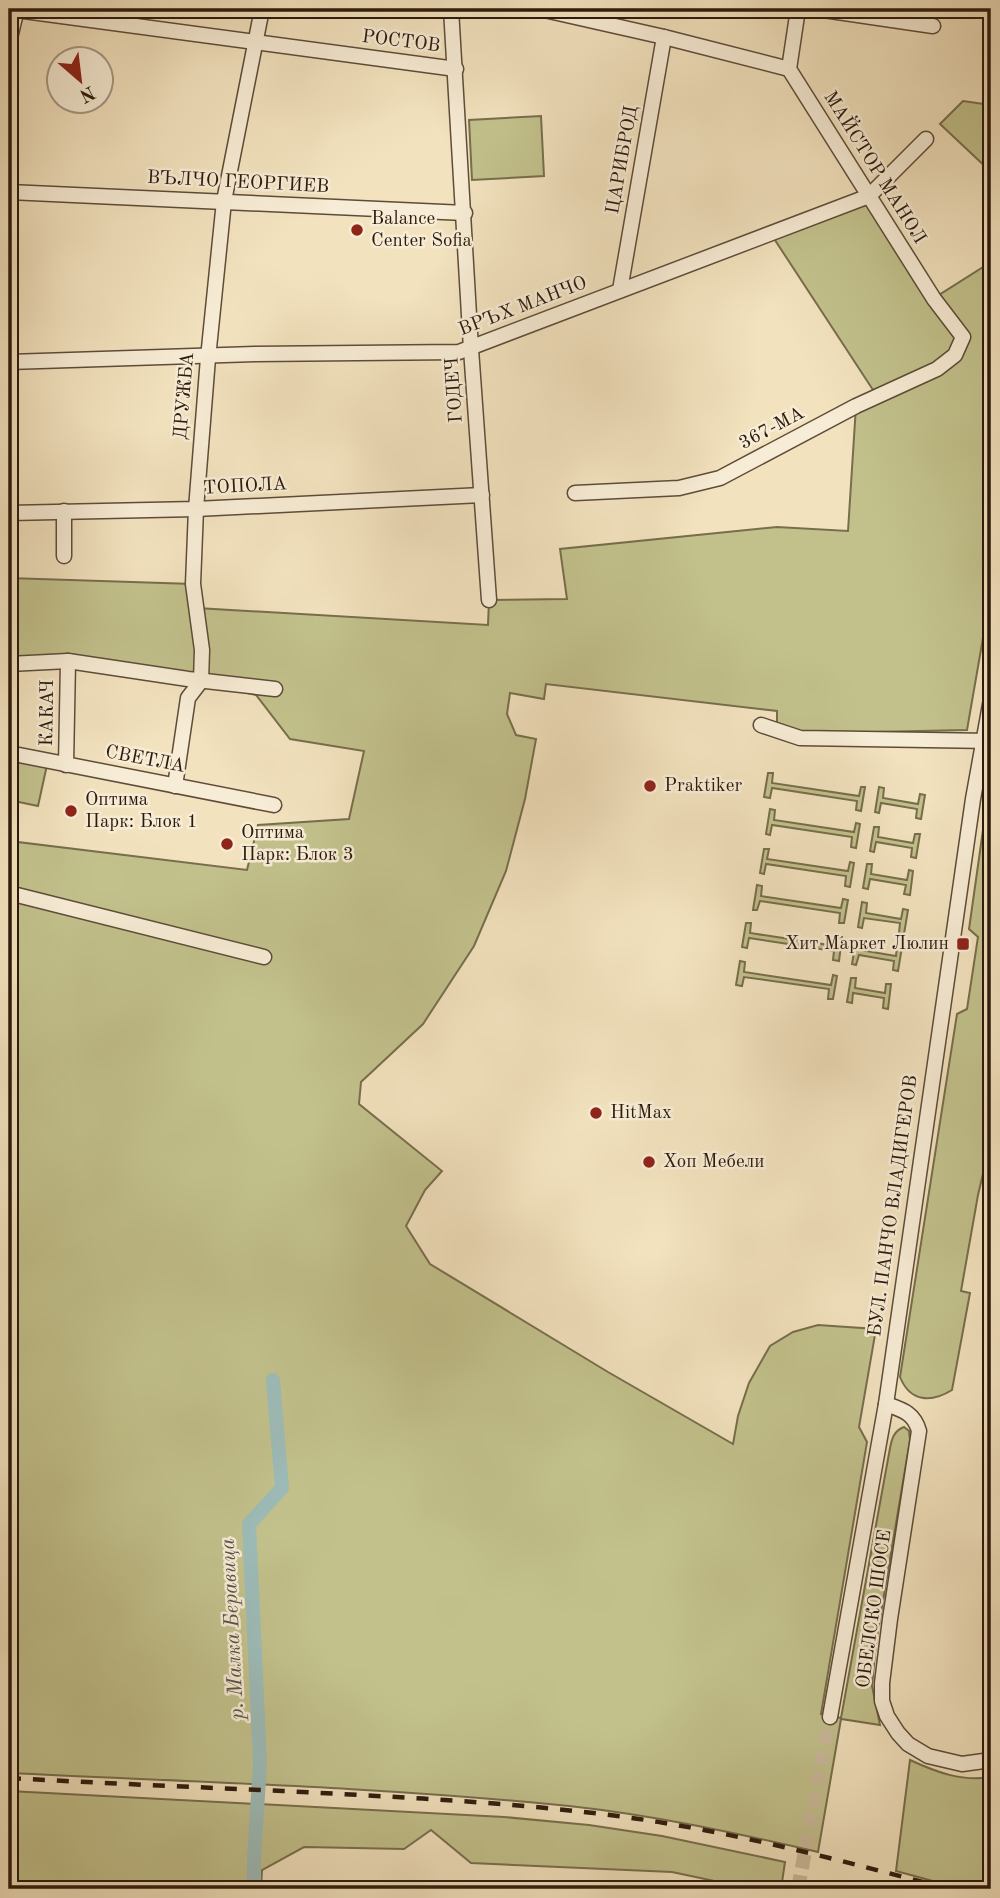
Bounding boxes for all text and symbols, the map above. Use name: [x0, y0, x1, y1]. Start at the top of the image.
street label: РОСТОВ: [361, 28, 441, 56]
north arrow: [46, 46, 116, 116]
text: N: [76, 81, 98, 105]
street label: МАЙСТОР МАНОЛ: [819, 86, 932, 248]
street label: ЦАРИБРОД: [604, 104, 642, 216]
street label: ВЪЛЧО ГЕОРГИЕВ: [147, 169, 329, 197]
place label: Balance Center Sofia: [371, 210, 473, 251]
marker: Balance Center Sofia: [349, 222, 365, 238]
street label: ВРЪХ МАНЧО: [456, 274, 590, 340]
street label: ДРУЖБА: [172, 351, 198, 440]
street label: ГОДЕЧ: [443, 356, 467, 423]
street label: 367-МА: [736, 404, 808, 454]
street label: ТОПОЛА: [203, 475, 288, 499]
street label: КАКАЧ: [38, 679, 58, 747]
street label: СВЕТЛА: [103, 743, 187, 777]
place label: Praktiker: [664, 777, 742, 796]
marker: Praktiker: [642, 778, 658, 794]
place label: Оптима Парк: Блок 1: [85, 791, 198, 832]
marker: Оптима Парк: Блок 1: [63, 803, 79, 819]
place label: Оптима Парк: Блок 3: [241, 824, 354, 865]
marker: Оптима Парк: Блок 3: [219, 836, 235, 852]
place label: Хит Маркет Люлин: [785, 935, 949, 954]
marker: Хит Маркет Люлин: [955, 936, 971, 952]
street label: БУЛ. ПАНЧО ВЛАДИГЕРОВ: [866, 1074, 922, 1338]
place label: HitMax: [610, 1104, 672, 1123]
marker: HitMax: [588, 1105, 604, 1121]
place label: Хоп Мебели: [663, 1153, 765, 1172]
marker: Хоп Мебели: [641, 1154, 657, 1170]
street label: ОБЕЛСКО ШОСЕ: [854, 1529, 896, 1689]
water label: р. Малка Беравица: [218, 1538, 248, 1722]

